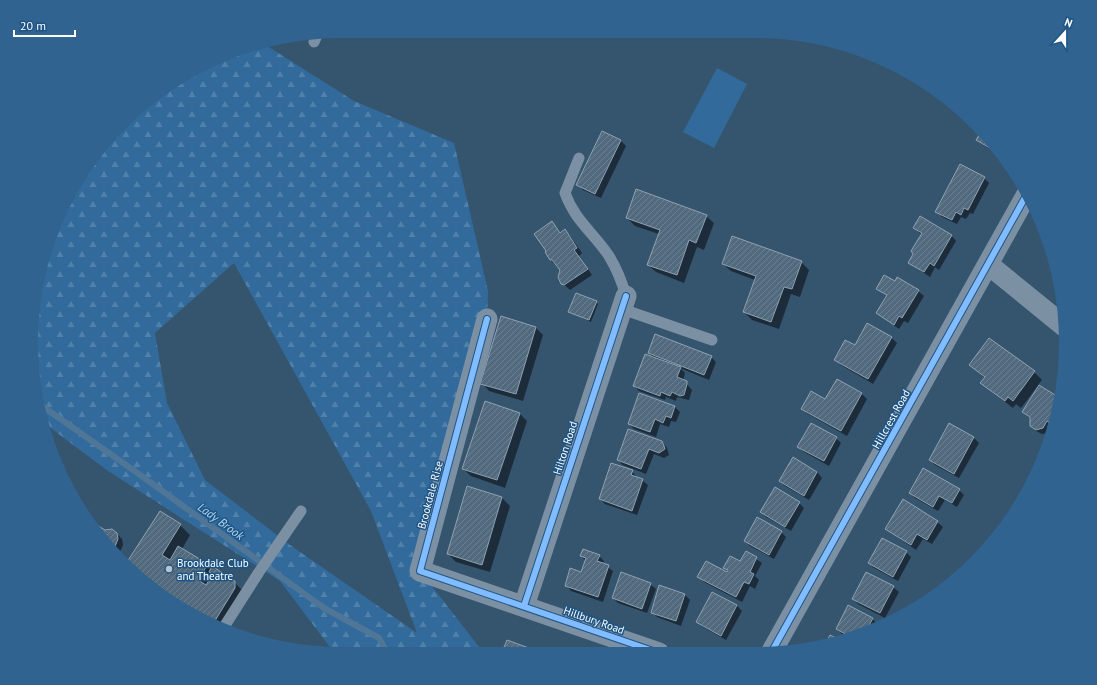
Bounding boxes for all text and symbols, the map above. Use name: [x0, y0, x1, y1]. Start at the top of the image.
scale bar: [14, 12, 75, 38]
north arrow: [1045, 12, 1085, 52]
text: N: [1063, 15, 1074, 30]
text: 20 m: [20, 18, 46, 33]
street label: Hillcrest Road: [869, 387, 913, 451]
street label: Hilton Road: [550, 419, 580, 476]
street label: Brookdale Rise: [414, 459, 446, 531]
water label: Lady Brook: [195, 499, 248, 543]
place label: Brookdale Club and Theatre: [177, 556, 249, 583]
marker: Brookdale Club and Theatre: [164, 564, 174, 574]
street label: Hillbury Road: [562, 603, 626, 637]

